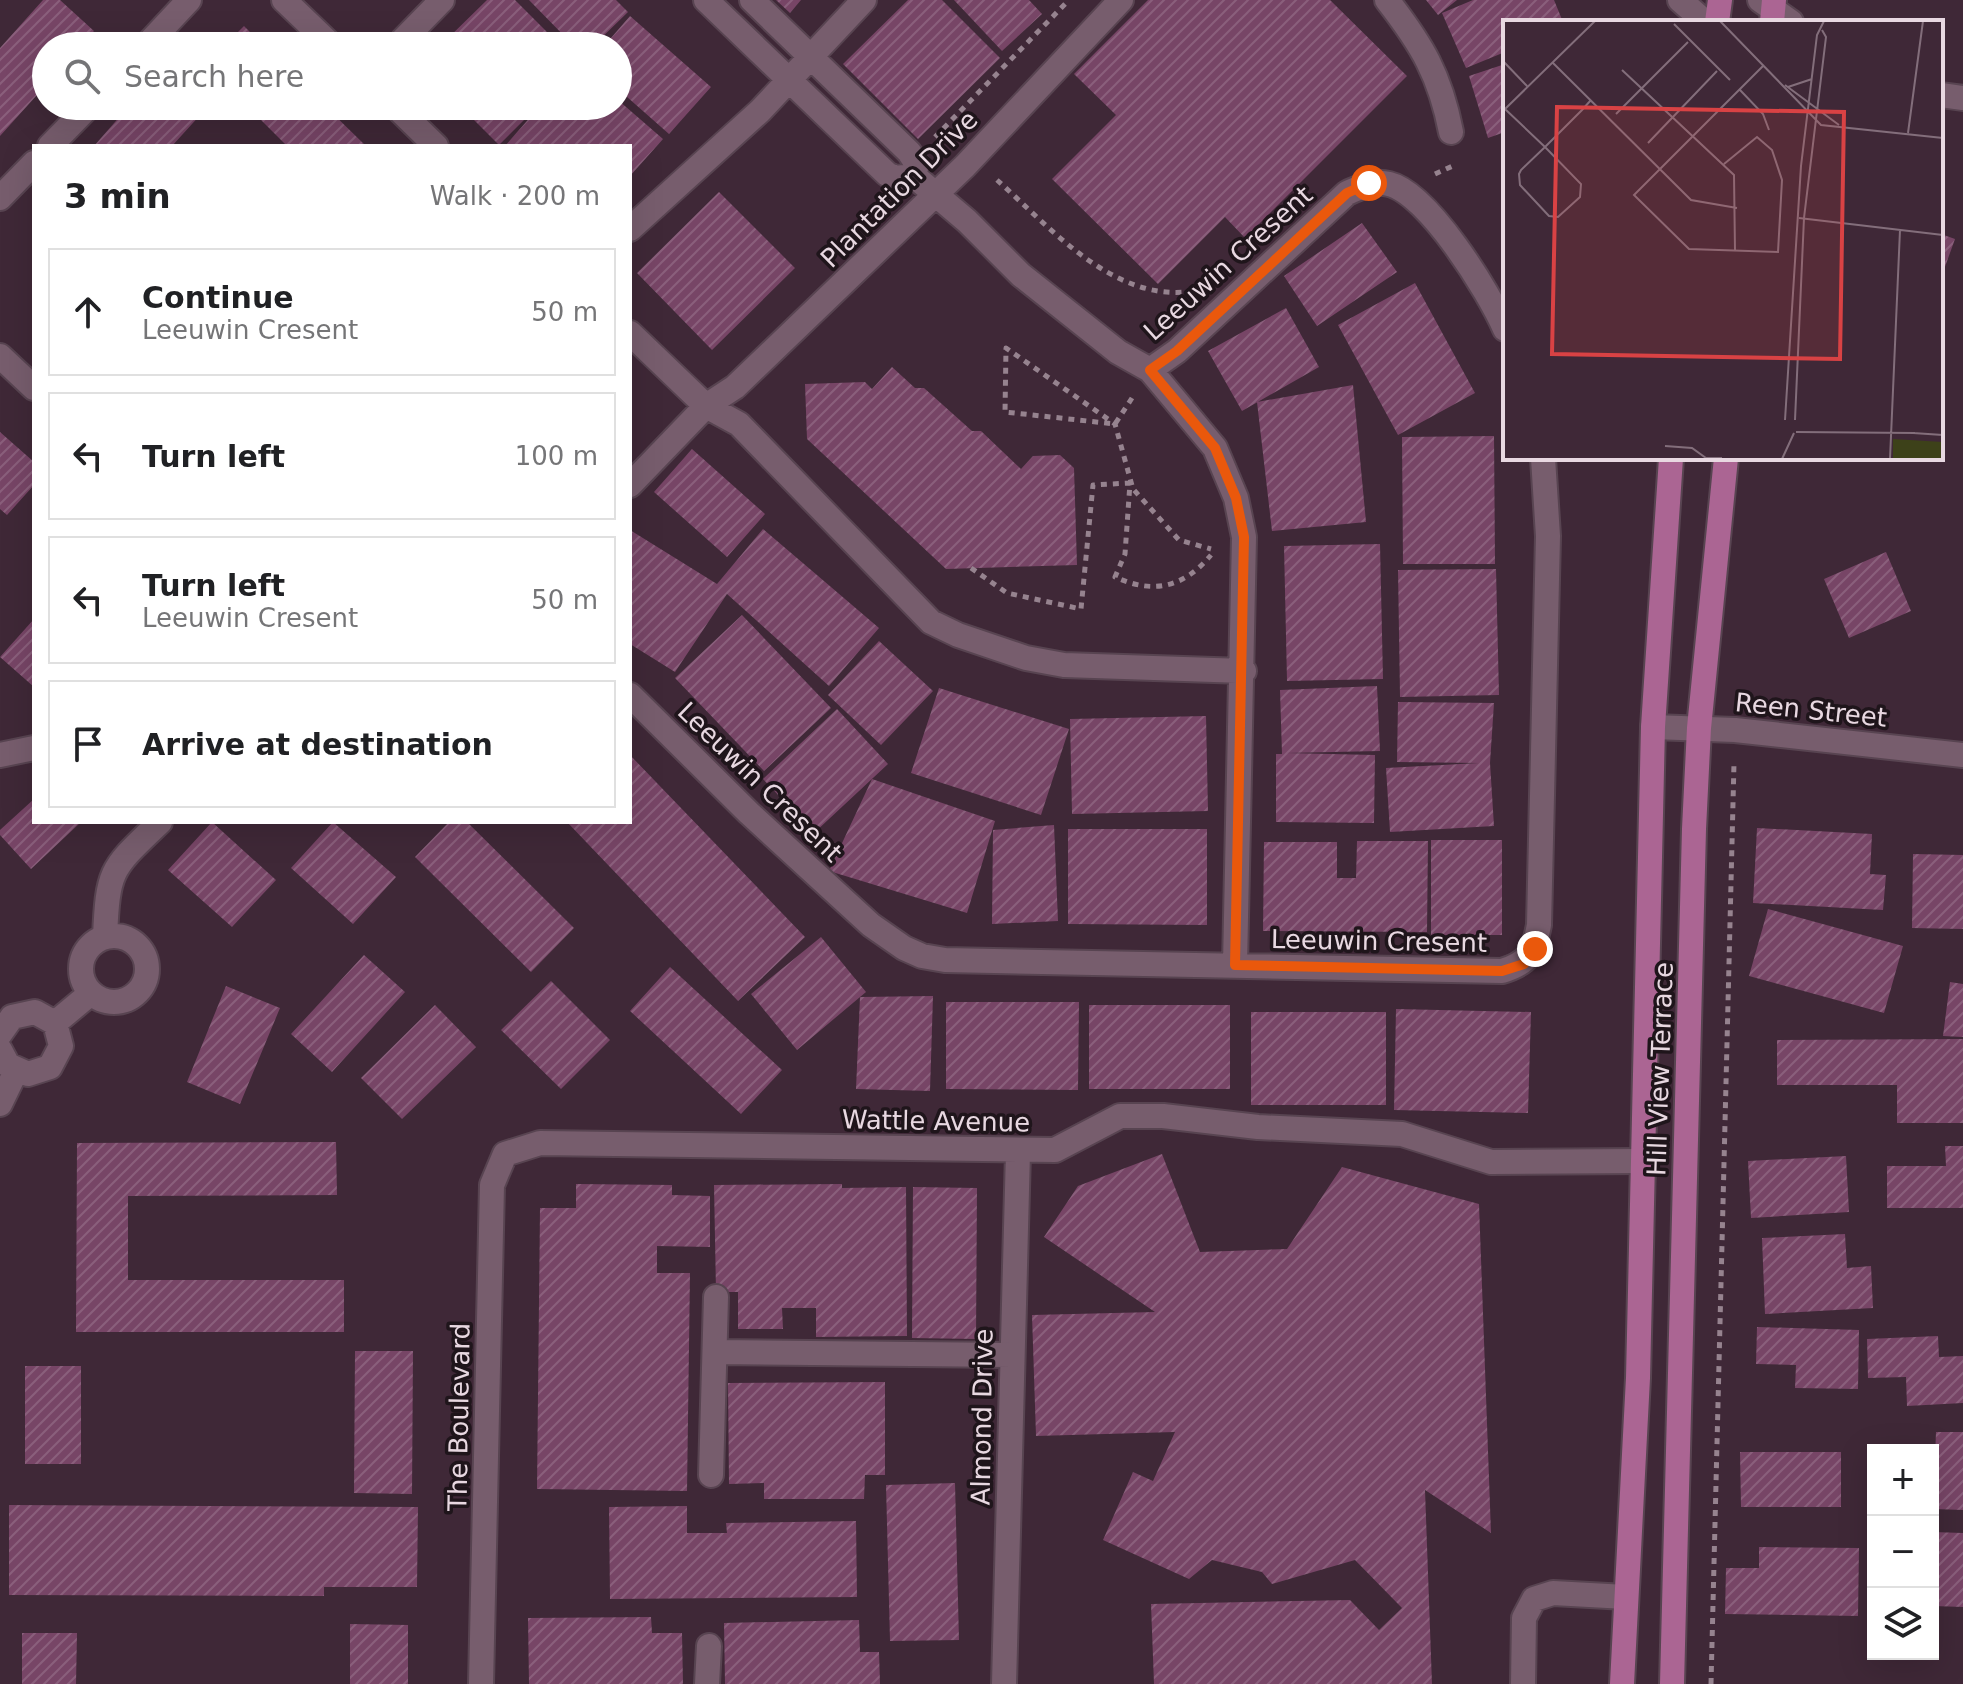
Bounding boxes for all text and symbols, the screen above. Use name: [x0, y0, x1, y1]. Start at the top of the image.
inset map: [1503, 20, 1943, 460]
search box: [32, 32, 632, 120]
icon: search: [60, 54, 104, 98]
text: Search here: [124, 59, 304, 94]
street label: Plantation Drive: [815, 105, 983, 273]
route start: [1351, 165, 1387, 201]
text: 3 min: [64, 176, 171, 216]
street label: Leeuwin Cresent: [1138, 180, 1318, 346]
text: Walk · 200 m: [430, 181, 600, 211]
text: Continue: [142, 280, 294, 315]
icon: ahead: [66, 290, 110, 334]
text: 50 m: [531, 297, 598, 327]
text: Leeuwin Cresent: [142, 315, 358, 345]
icon: left: [66, 434, 110, 478]
text: Turn left: [142, 439, 285, 474]
text: 100 m: [515, 441, 598, 471]
text: Turn left: [142, 568, 285, 603]
icon: left: [66, 578, 110, 622]
text: 50 m: [531, 585, 598, 615]
text: Leeuwin Cresent: [142, 603, 358, 633]
street label: Reen Street: [1734, 687, 1888, 733]
street label: Leeuwin Cresent: [672, 696, 848, 868]
icon: arrive: [66, 722, 110, 766]
text: Arrive at destination: [142, 727, 493, 762]
street label: Leeuwin Cresent: [1271, 924, 1487, 958]
route end: [1517, 931, 1553, 967]
street label: Hill View Terrace: [1641, 962, 1679, 1176]
street label: Wattle Avenue: [842, 1104, 1030, 1138]
street label: The Boulevard: [442, 1323, 476, 1512]
street label: Almond Drive: [965, 1328, 999, 1506]
map controls: [1867, 1444, 1939, 1660]
button: +: [1867, 1444, 1939, 1516]
button: −: [1867, 1516, 1939, 1588]
button: layers: [1867, 1588, 1939, 1660]

